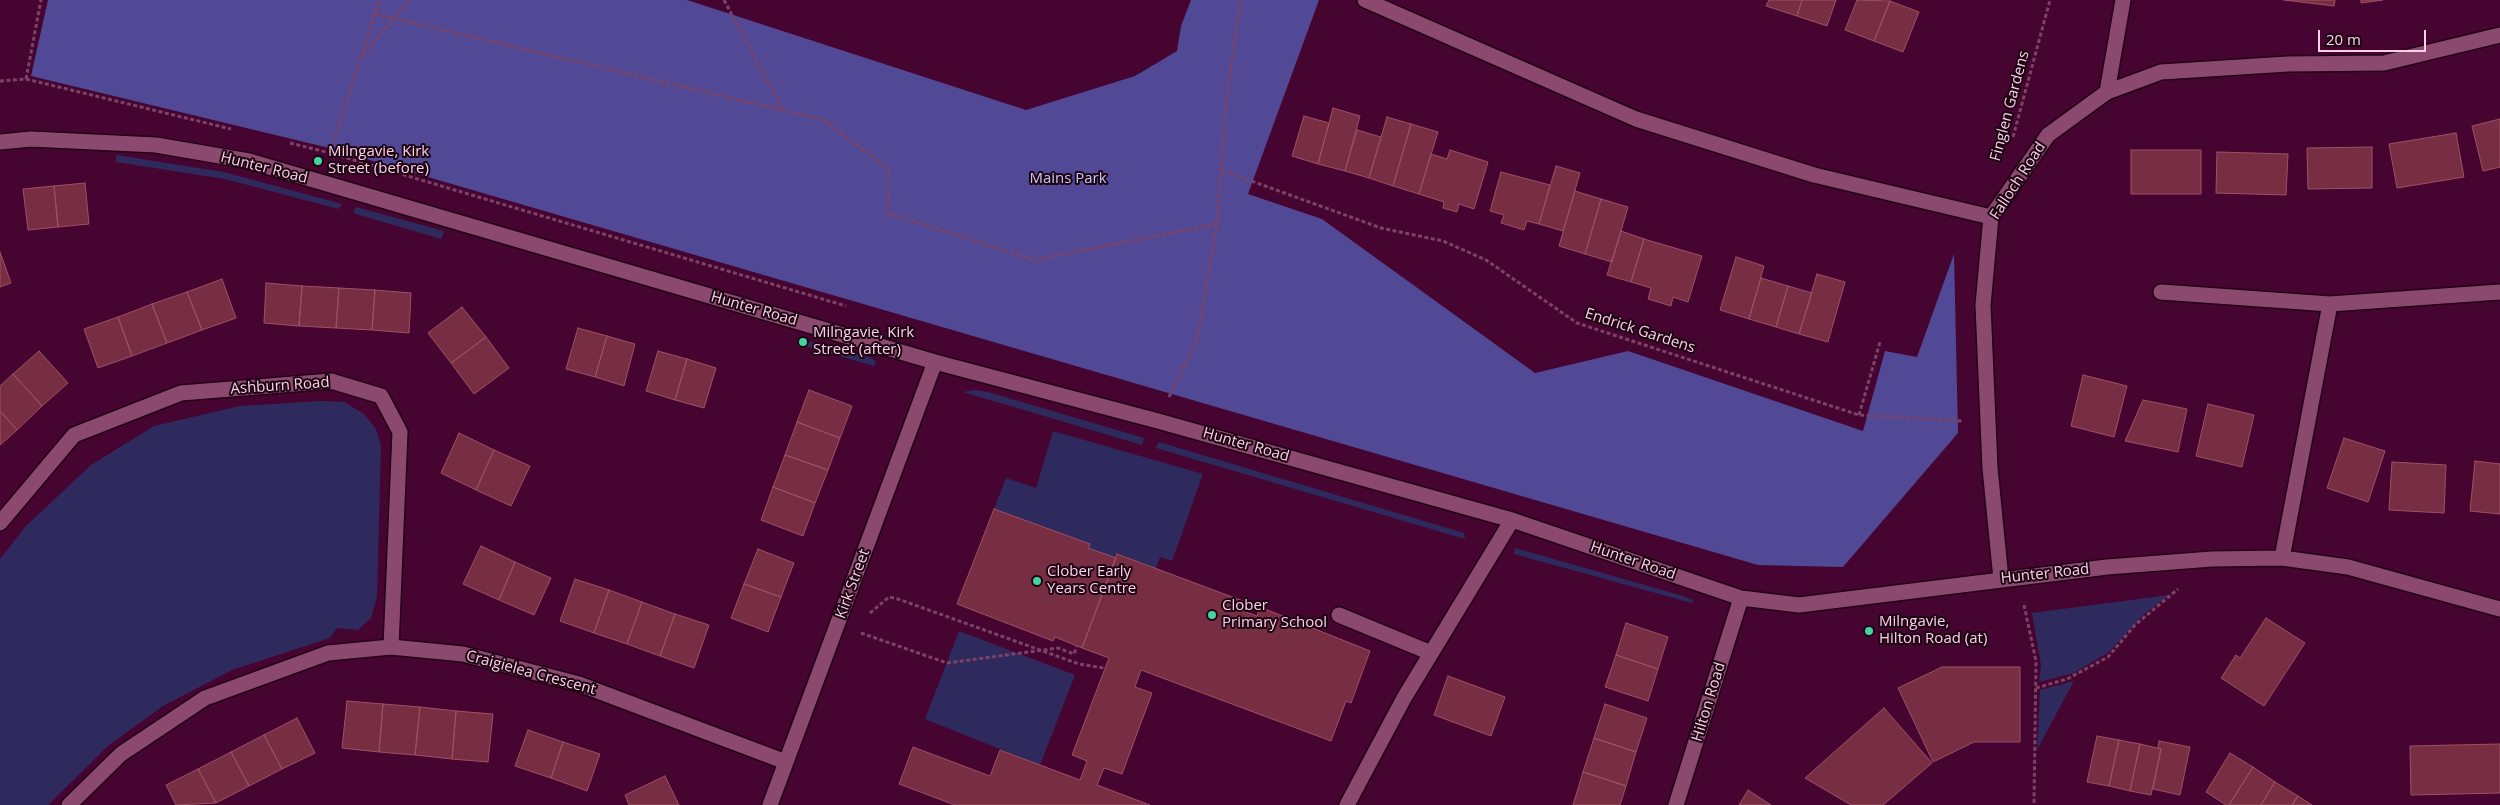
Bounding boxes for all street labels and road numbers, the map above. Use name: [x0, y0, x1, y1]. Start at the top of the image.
street label: Finglen Gardens: [1987, 49, 2033, 163]
street label: Falloch Road: [1986, 139, 2050, 223]
street label: Hunter Road: [219, 148, 309, 188]
street label: Hunter Road: [709, 288, 799, 330]
street label: Endrick Gardens: [1583, 305, 1697, 357]
street label: Ashburn Road: [230, 374, 330, 398]
street label: Hunter Road: [1201, 424, 1291, 466]
street label: Hunter Road: [1588, 538, 1678, 584]
street label: Kirk Street: [832, 547, 874, 621]
street label: Hunter Road: [2000, 560, 2090, 588]
street label: Craigielea Crescent: [464, 647, 598, 699]
street label: Hilton Road: [1688, 660, 1730, 744]

